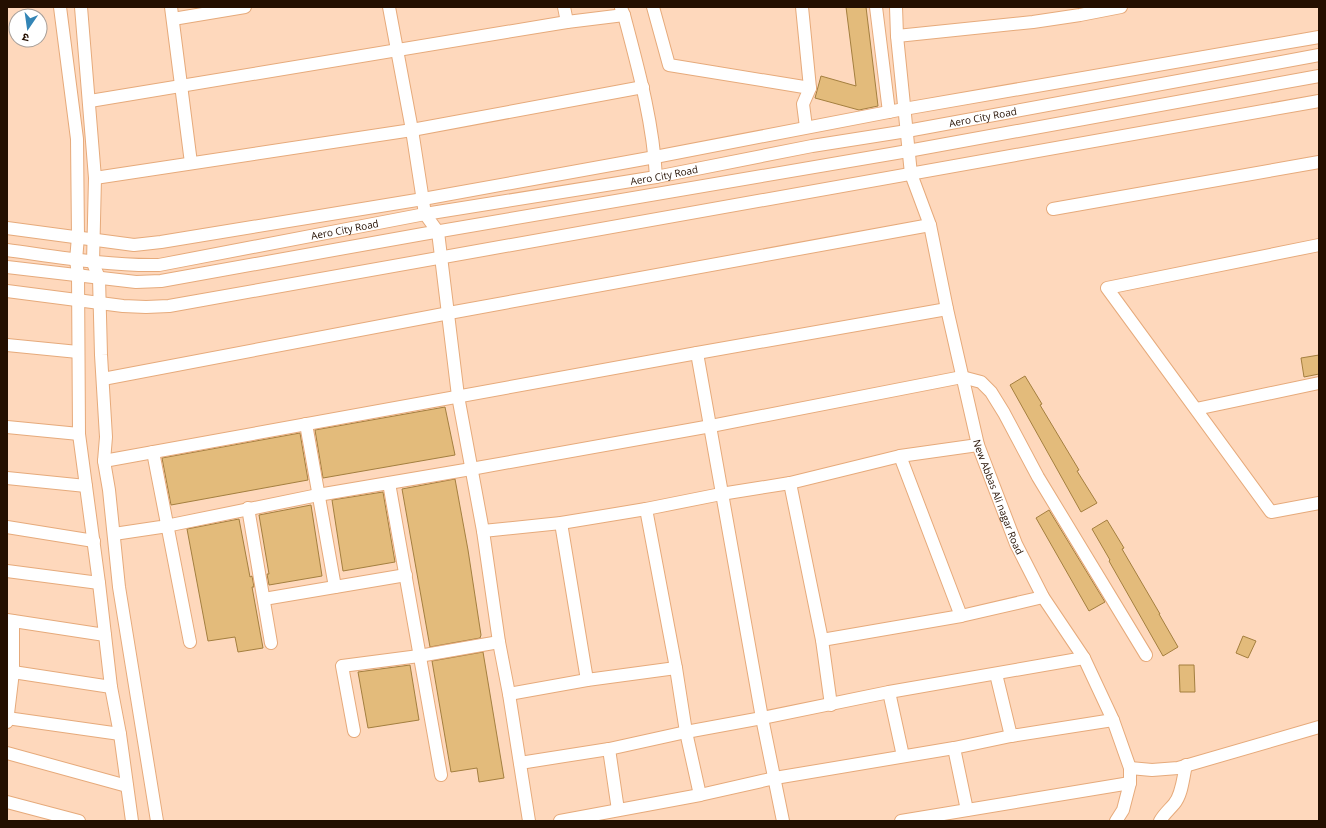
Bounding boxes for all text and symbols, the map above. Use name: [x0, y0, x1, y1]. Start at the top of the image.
north arrow: [8, 8, 48, 48]
text: उ: [20, 30, 30, 46]
street label: Aero City Road: [948, 104, 1018, 130]
street label: Aero City Road: [629, 162, 699, 188]
street label: Aero City Road: [310, 216, 380, 243]
street label: New Abbas Ali nagar Road: [970, 438, 1027, 557]

